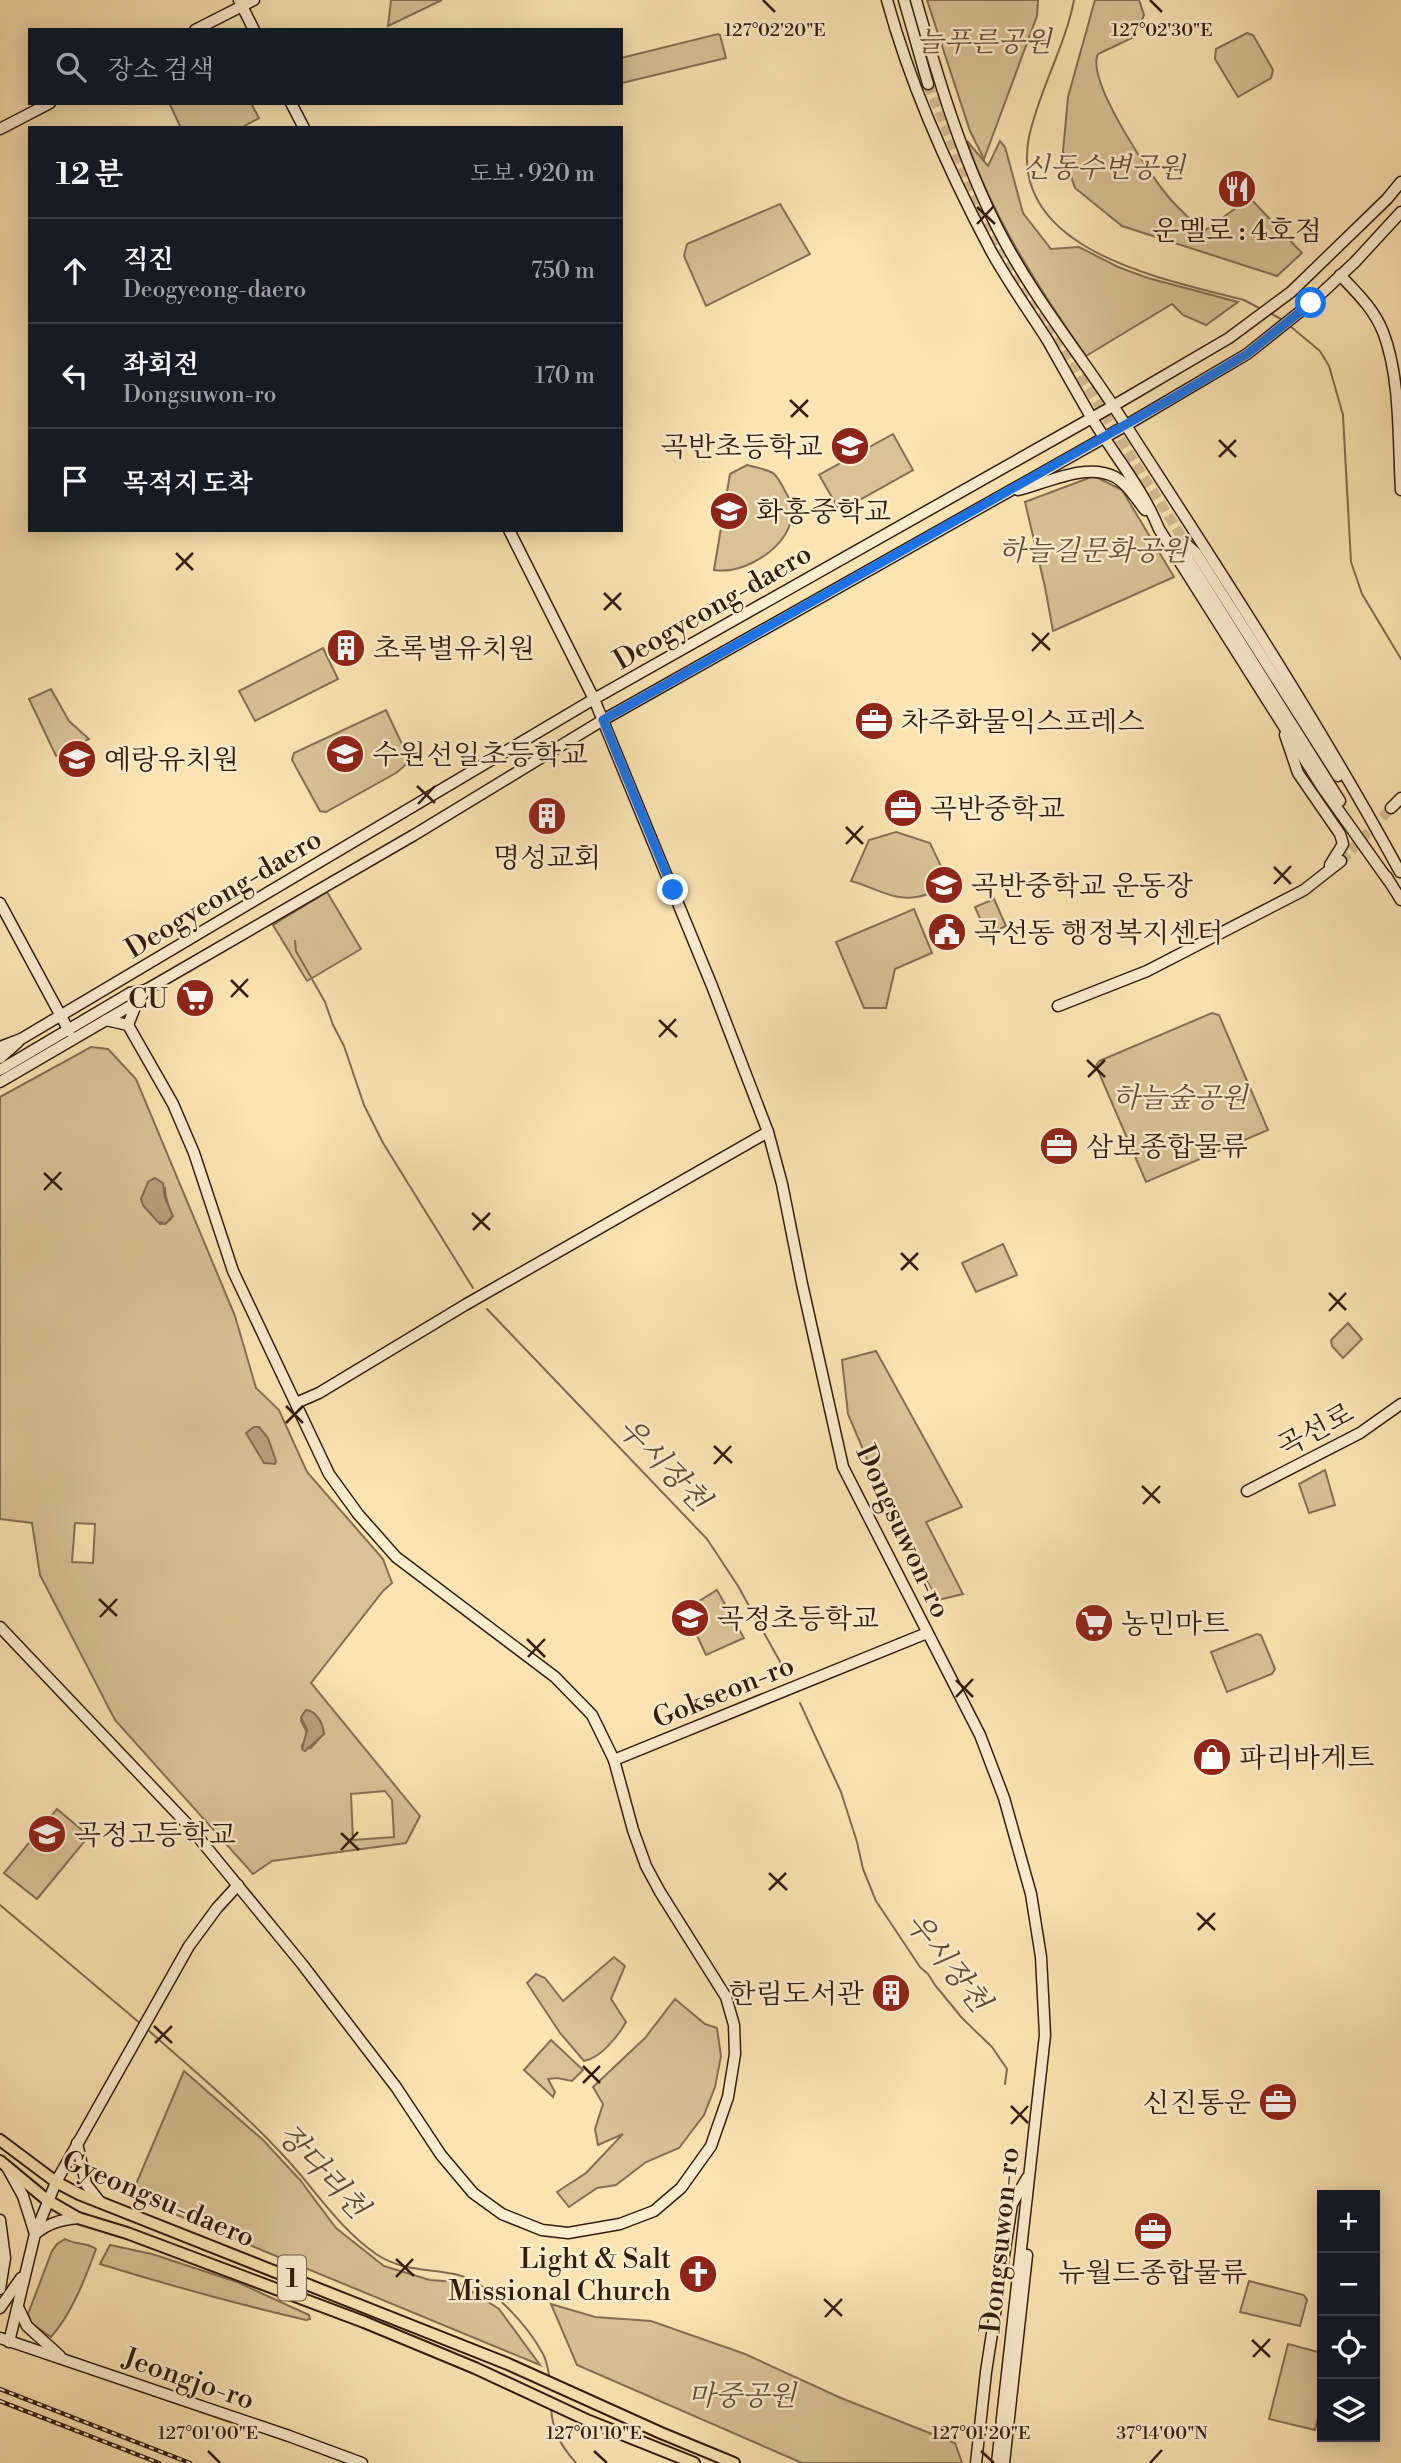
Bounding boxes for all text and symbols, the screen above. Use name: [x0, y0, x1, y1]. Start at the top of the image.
text: 127°02'20"E: [724, 19, 826, 42]
text: 127°02'30"E: [1111, 19, 1213, 42]
park label: 늘푸른공원: [916, 25, 1054, 60]
search box: [28, 28, 623, 105]
icon: search: [52, 48, 90, 86]
text: 장소 검색: [108, 54, 214, 86]
park label: 신동수변공원: [1023, 151, 1187, 186]
text: 12 분: [56, 156, 124, 194]
text: 도보 · 920 m: [470, 160, 595, 188]
restaurant icon: 운멜로 : 4호점: [1216, 168, 1258, 210]
place label: 운멜로 : 4호점: [1152, 214, 1322, 249]
text: 직진: [123, 244, 173, 276]
icon: ahead: [56, 252, 94, 290]
text: 750 m: [531, 257, 595, 285]
text: Deogyeong-daero: [123, 276, 306, 304]
route start: [1295, 287, 1326, 318]
text: 좌회전: [123, 349, 198, 381]
icon: left: [56, 357, 94, 395]
text: 170 m: [535, 362, 595, 390]
text: Dongsuwon-ro: [123, 381, 277, 409]
school or university icon: 곡반초등학교: [829, 425, 871, 467]
place label: 곡반초등학교: [661, 430, 823, 465]
icon: arrive: [56, 462, 94, 500]
text: 목적지 도착: [123, 468, 253, 500]
school or university icon: 화홍중학교: [708, 490, 750, 532]
place label: 화홍중학교: [756, 495, 891, 530]
park label: 하늘길문화공원: [998, 534, 1190, 569]
street label: Deogyeong-daero: [607, 536, 818, 678]
building icon: 초록별유치원: [325, 627, 367, 669]
place label: 초록별유치원: [373, 632, 535, 667]
office icon: 차주화물익스프레스: [853, 700, 895, 742]
place label: 차주화물익스프레스: [901, 705, 1144, 740]
school or university icon: 수원선일초등학교: [324, 733, 366, 775]
school or university icon: 예랑유치원: [56, 738, 98, 780]
place label: 수원선일초등학교: [372, 738, 588, 773]
place label: 예랑유치원: [104, 743, 239, 778]
office icon: 곡반중학교: [882, 787, 924, 829]
place label: 곡반중학교: [930, 792, 1065, 827]
building icon: 명성교회: [526, 795, 568, 837]
street label: Deogyeong-daero: [119, 822, 328, 967]
place label: 명성교회: [493, 841, 601, 876]
school or university icon: 곡반중학교 운동장: [923, 864, 965, 906]
place label: 곡반중학교 운동장: [971, 869, 1193, 904]
route end: [657, 874, 688, 905]
public building icon: 곡선동 행정복지센터: [926, 911, 968, 953]
place label: 곡선동 행정복지센터: [974, 916, 1223, 951]
supermarket icon: CU: [174, 977, 216, 1019]
place label: CU: [128, 982, 168, 1017]
park label: 하늘숲공원: [1112, 1081, 1250, 1116]
office icon: 삼보종합물류: [1038, 1125, 1080, 1167]
place label: 삼보종합물류: [1086, 1130, 1248, 1165]
street label: 곡선로: [1272, 1396, 1360, 1465]
water label: 우시장천: [609, 1410, 719, 1521]
street label: Dongsuwon-ro: [847, 1440, 958, 1624]
school or university icon: 곡정초등학교: [669, 1597, 711, 1639]
place label: 곡정초등학교: [717, 1602, 879, 1637]
supermarket icon: 농민마트: [1073, 1602, 1115, 1644]
place label: 농민마트: [1121, 1607, 1229, 1642]
street label: Gokseon-ro: [648, 1648, 799, 1737]
shop icon: 파리바게트: [1191, 1736, 1233, 1778]
place label: 파리바게트: [1239, 1741, 1374, 1776]
school or university icon: 곡정고등학교: [26, 1813, 68, 1855]
place label: 곡정고등학교: [74, 1818, 236, 1853]
water label: 우시장천: [897, 1905, 999, 2022]
building icon: 한림도서관: [870, 1972, 912, 2014]
place label: 한림도서관: [729, 1977, 864, 2012]
office icon: 신진통운: [1257, 2081, 1299, 2123]
place label: 신진통운: [1143, 2086, 1251, 2121]
water label: 장다리천: [269, 2116, 377, 2229]
street label: Gyeongsu-daero: [57, 2143, 260, 2256]
street label: Dongsuwon-ro: [973, 2145, 1028, 2335]
map controls: [1317, 2190, 1380, 2442]
button: +: [1317, 2190, 1380, 2253]
office icon: 뉴월드종합물류: [1132, 2210, 1174, 2252]
place label: Light & Salt Missional Church: [448, 2242, 671, 2309]
church icon: Light & Salt Missional Church: [677, 2253, 719, 2295]
button: −: [1317, 2253, 1380, 2316]
road number: 1: [278, 2256, 306, 2300]
place label: 뉴월드종합물류: [1058, 2256, 1248, 2291]
button: locate: [1317, 2316, 1380, 2379]
street label: Jeongjo-ro: [117, 2340, 259, 2418]
park label: 마중공원: [688, 2379, 798, 2414]
button: layers: [1317, 2379, 1380, 2442]
text: 127°01'00"E: [158, 2422, 258, 2445]
text: 127°01'10"E: [546, 2422, 642, 2445]
text: 127°01'20"E: [932, 2422, 1030, 2445]
text: 37°14'00"N: [1116, 2422, 1208, 2445]

